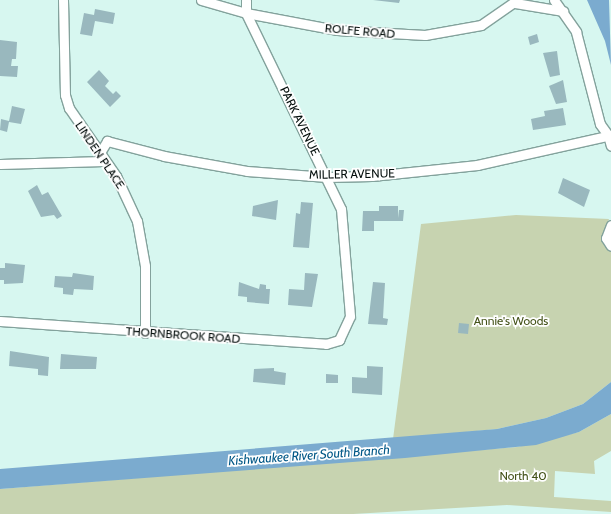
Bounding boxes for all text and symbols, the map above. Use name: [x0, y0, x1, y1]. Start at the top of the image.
street label: ROLFE ROAD: [324, 21, 396, 41]
street label: PARK AVENUE: [277, 84, 323, 158]
street label: LINDEN PLACE: [72, 119, 128, 191]
street label: MILLER AVENUE: [309, 166, 395, 182]
park label: Annie's Woods: [474, 314, 548, 328]
street label: THORNBROOK ROAD: [125, 324, 241, 346]
water label: Kishwaukee River South Branch: [228, 442, 390, 468]
park label: North 40: [499, 469, 547, 483]

